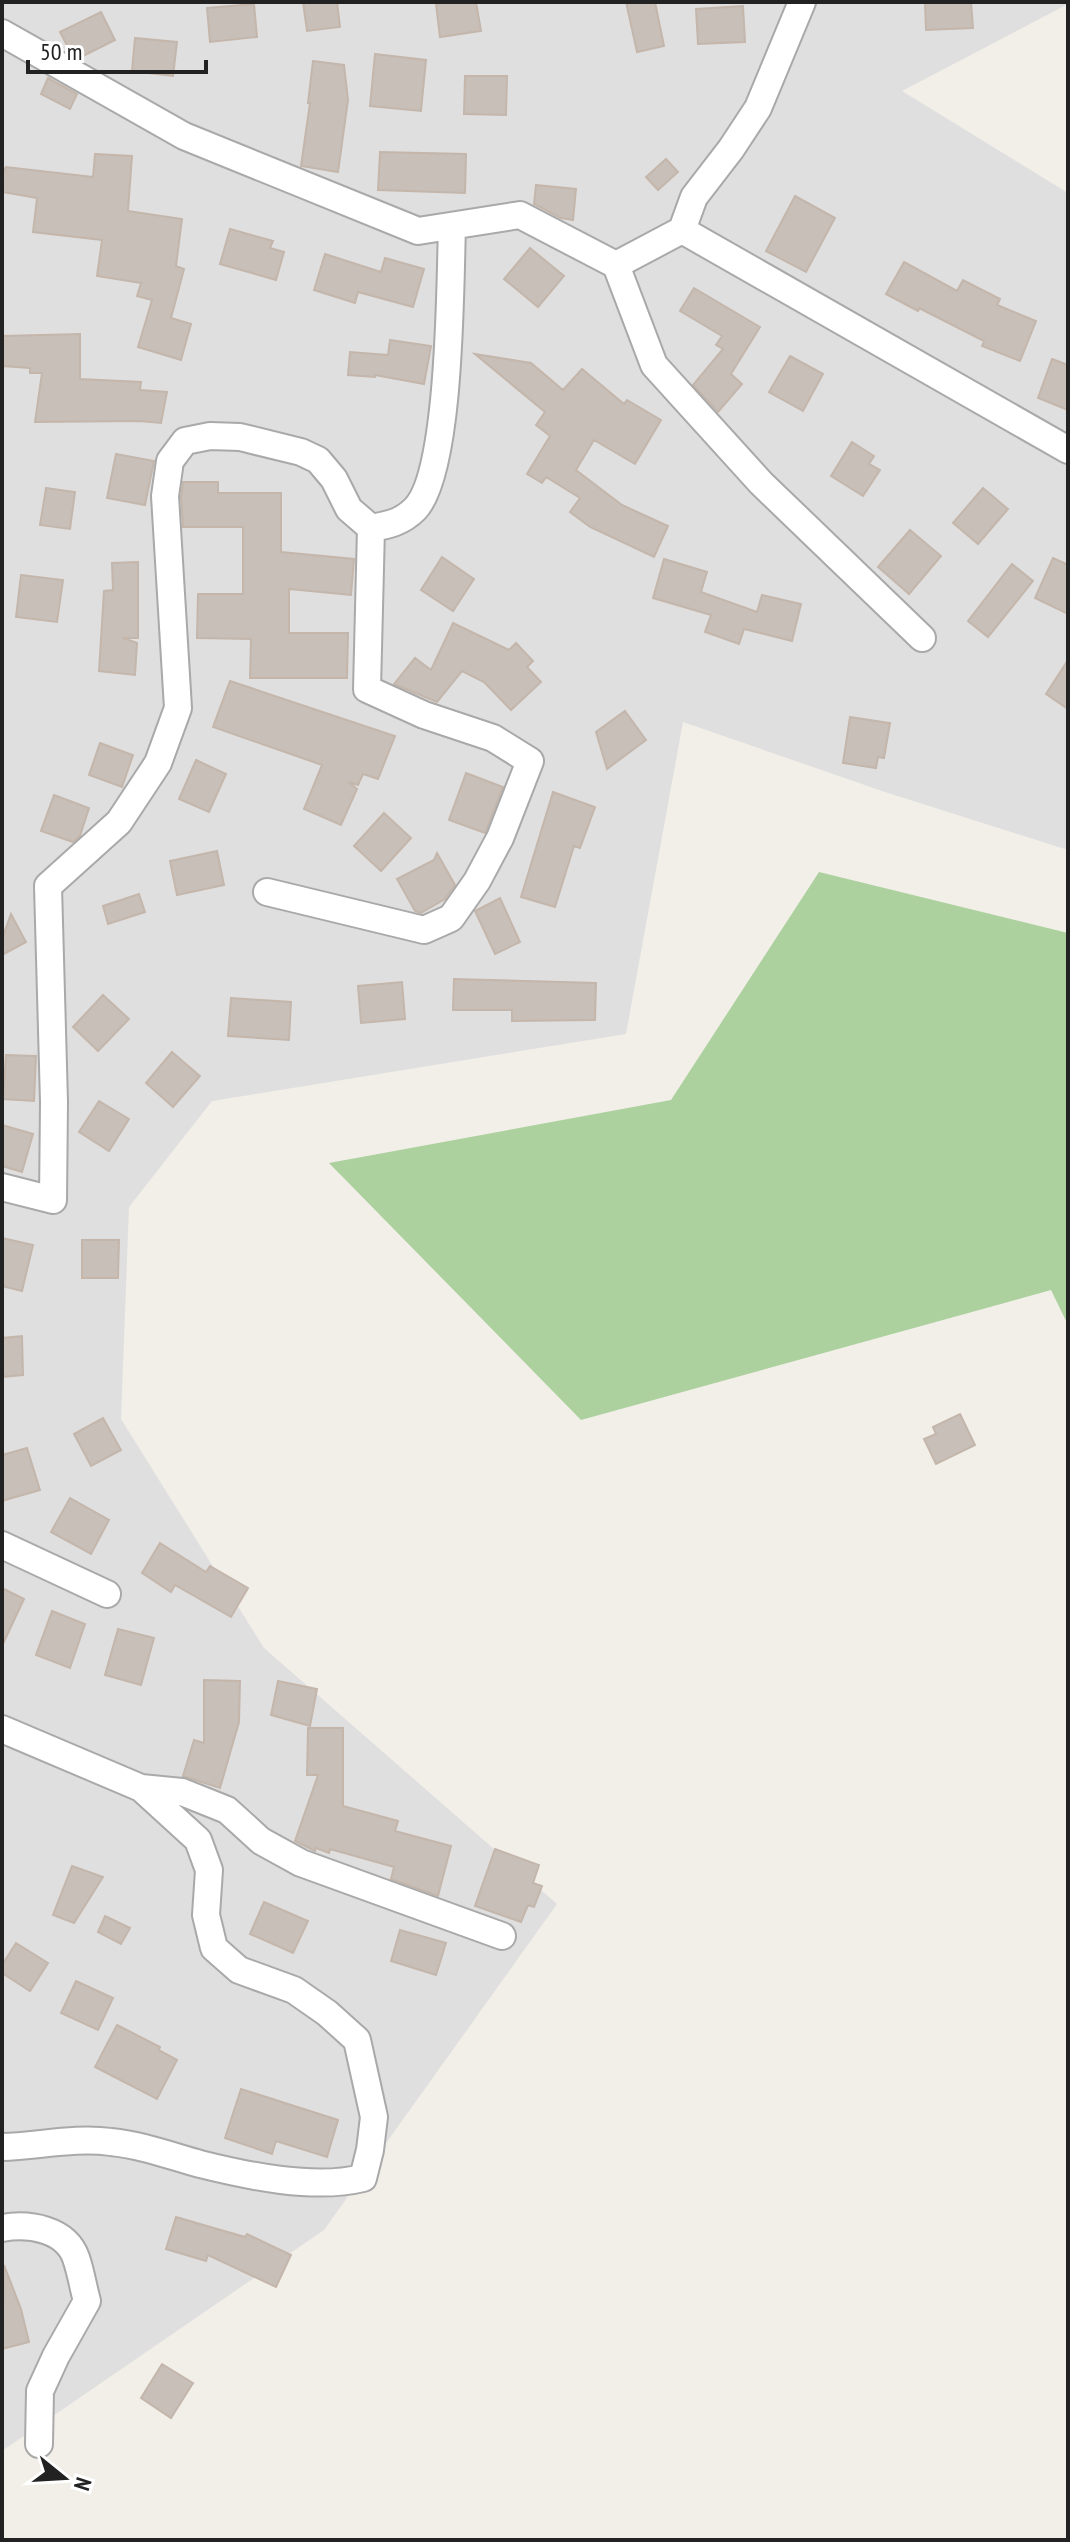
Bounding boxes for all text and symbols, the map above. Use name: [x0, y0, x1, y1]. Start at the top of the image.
scale bar: [28, 24, 206, 74]
text: 50 m: [40, 36, 82, 67]
north arrow: [24, 2438, 104, 2518]
text: N: [68, 2474, 98, 2494]

